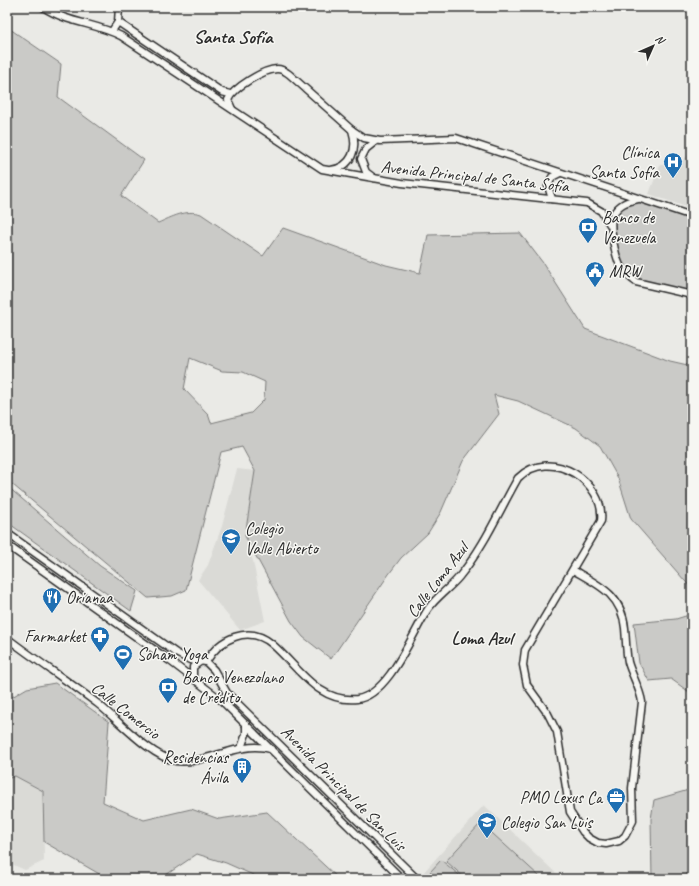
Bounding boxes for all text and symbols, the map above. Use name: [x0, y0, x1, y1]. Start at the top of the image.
district label: Santa Sofía: [193, 25, 274, 49]
north arrow: [633, 26, 673, 66]
text: N: [653, 32, 669, 48]
place label: Clínica Santa Sofía: [589, 142, 661, 183]
hospital icon: Clínica Santa Sofía: [662, 151, 684, 179]
street label: Avenida Principal de Santa Sofía: [380, 156, 571, 197]
place label: Banco de Venezuela: [602, 207, 657, 248]
bank icon: Banco de Venezuela: [577, 216, 599, 244]
public building icon: MRW: [584, 260, 606, 288]
place label: MRW: [609, 261, 643, 282]
place label: Colegio Valle Abierto: [245, 518, 320, 559]
school or university icon: Colegio Valle Abierto: [220, 527, 242, 555]
street label: Calle Loma Azul: [402, 537, 475, 622]
restaurant icon: Orianaa: [41, 586, 63, 614]
place label: Orianaa: [66, 587, 114, 608]
pharmacy icon: Farmarket: [89, 625, 111, 653]
place label: Farmarket: [25, 626, 88, 647]
district label: Loma Azul: [452, 627, 516, 649]
sports icon: Soham Yoga: [112, 643, 134, 671]
place label: Soham Yoga: [137, 644, 209, 665]
place label: Banco Venezolano de Crédito: [182, 667, 284, 708]
bank icon: Banco Venezolano de Crédito: [157, 676, 179, 704]
street label: Calle Comercio: [87, 677, 165, 744]
street label: Avenida Principal de San Luis: [277, 721, 412, 856]
place label: Residencias Ávila: [163, 747, 229, 788]
building icon: Residencias Ávila: [231, 756, 253, 784]
office icon: PMO Lexus Ca: [605, 786, 627, 814]
place label: PMO Lexus Ca: [520, 787, 604, 808]
school or university icon: Colegio San Luis: [476, 811, 498, 839]
place label: Colegio San Luis: [501, 812, 594, 833]

